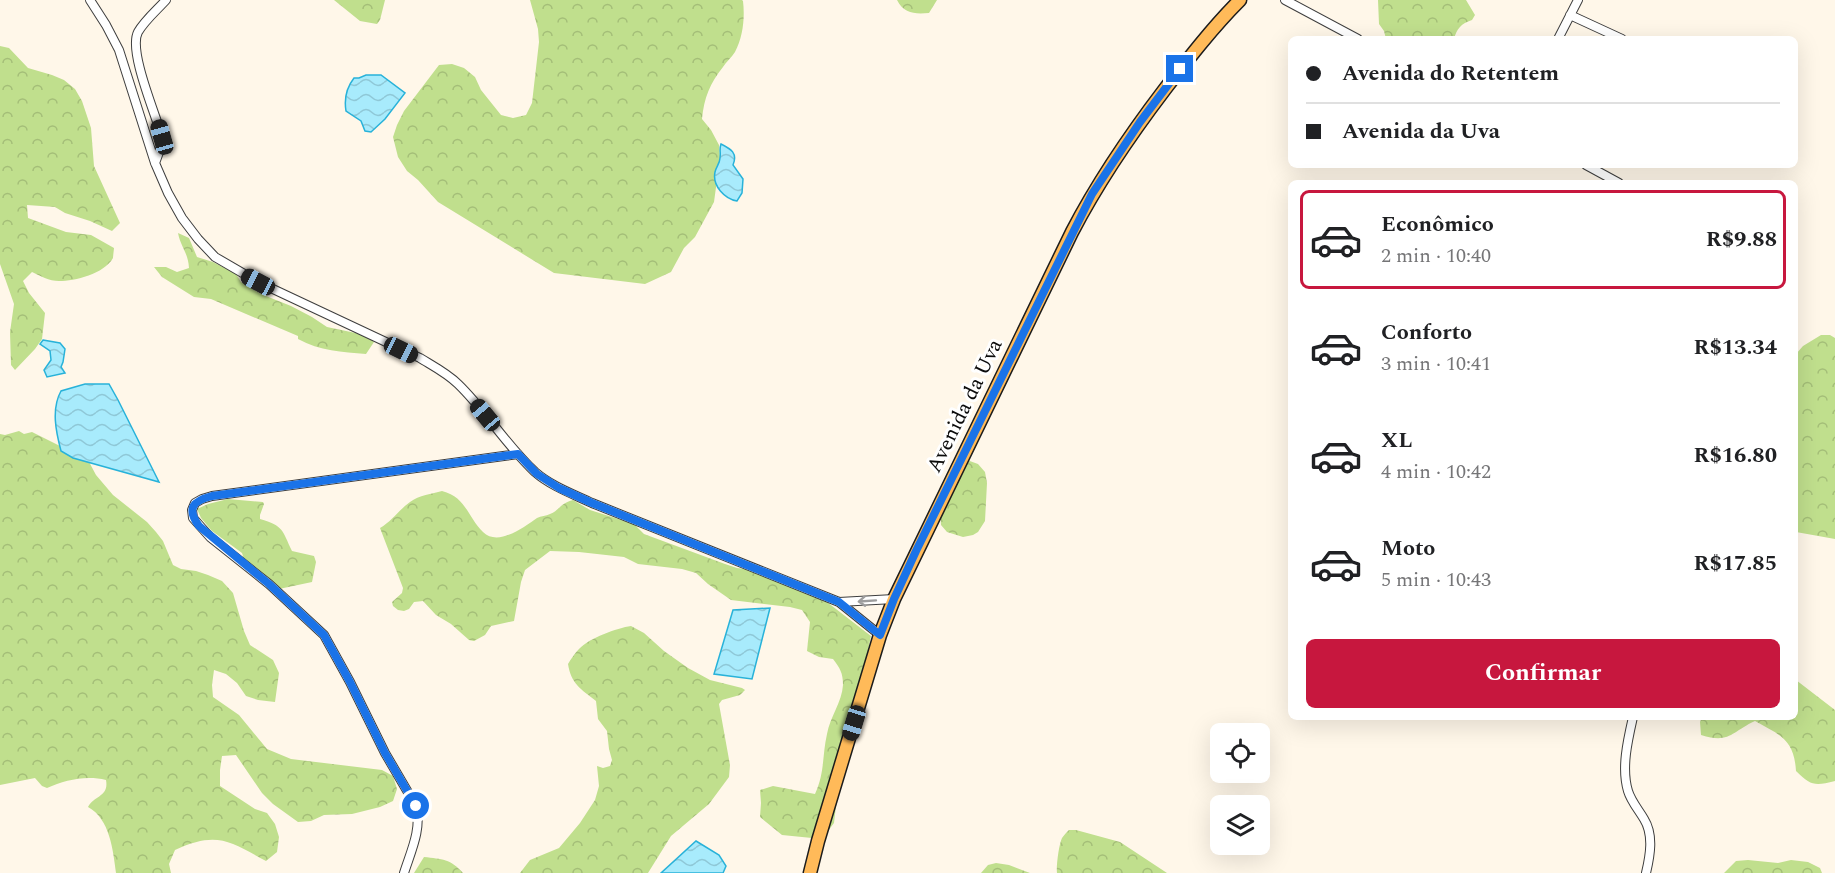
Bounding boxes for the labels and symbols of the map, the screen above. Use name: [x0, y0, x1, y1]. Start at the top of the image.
route end: [1166, 55, 1193, 82]
car: [148, 117, 176, 157]
car: [238, 266, 278, 298]
street label: Avenida da Uva: [919, 333, 1012, 478]
car: [381, 334, 421, 366]
car: [467, 395, 503, 435]
one-way arrow: [857, 595, 877, 606]
car: [840, 703, 868, 743]
route start: [402, 792, 429, 819]

